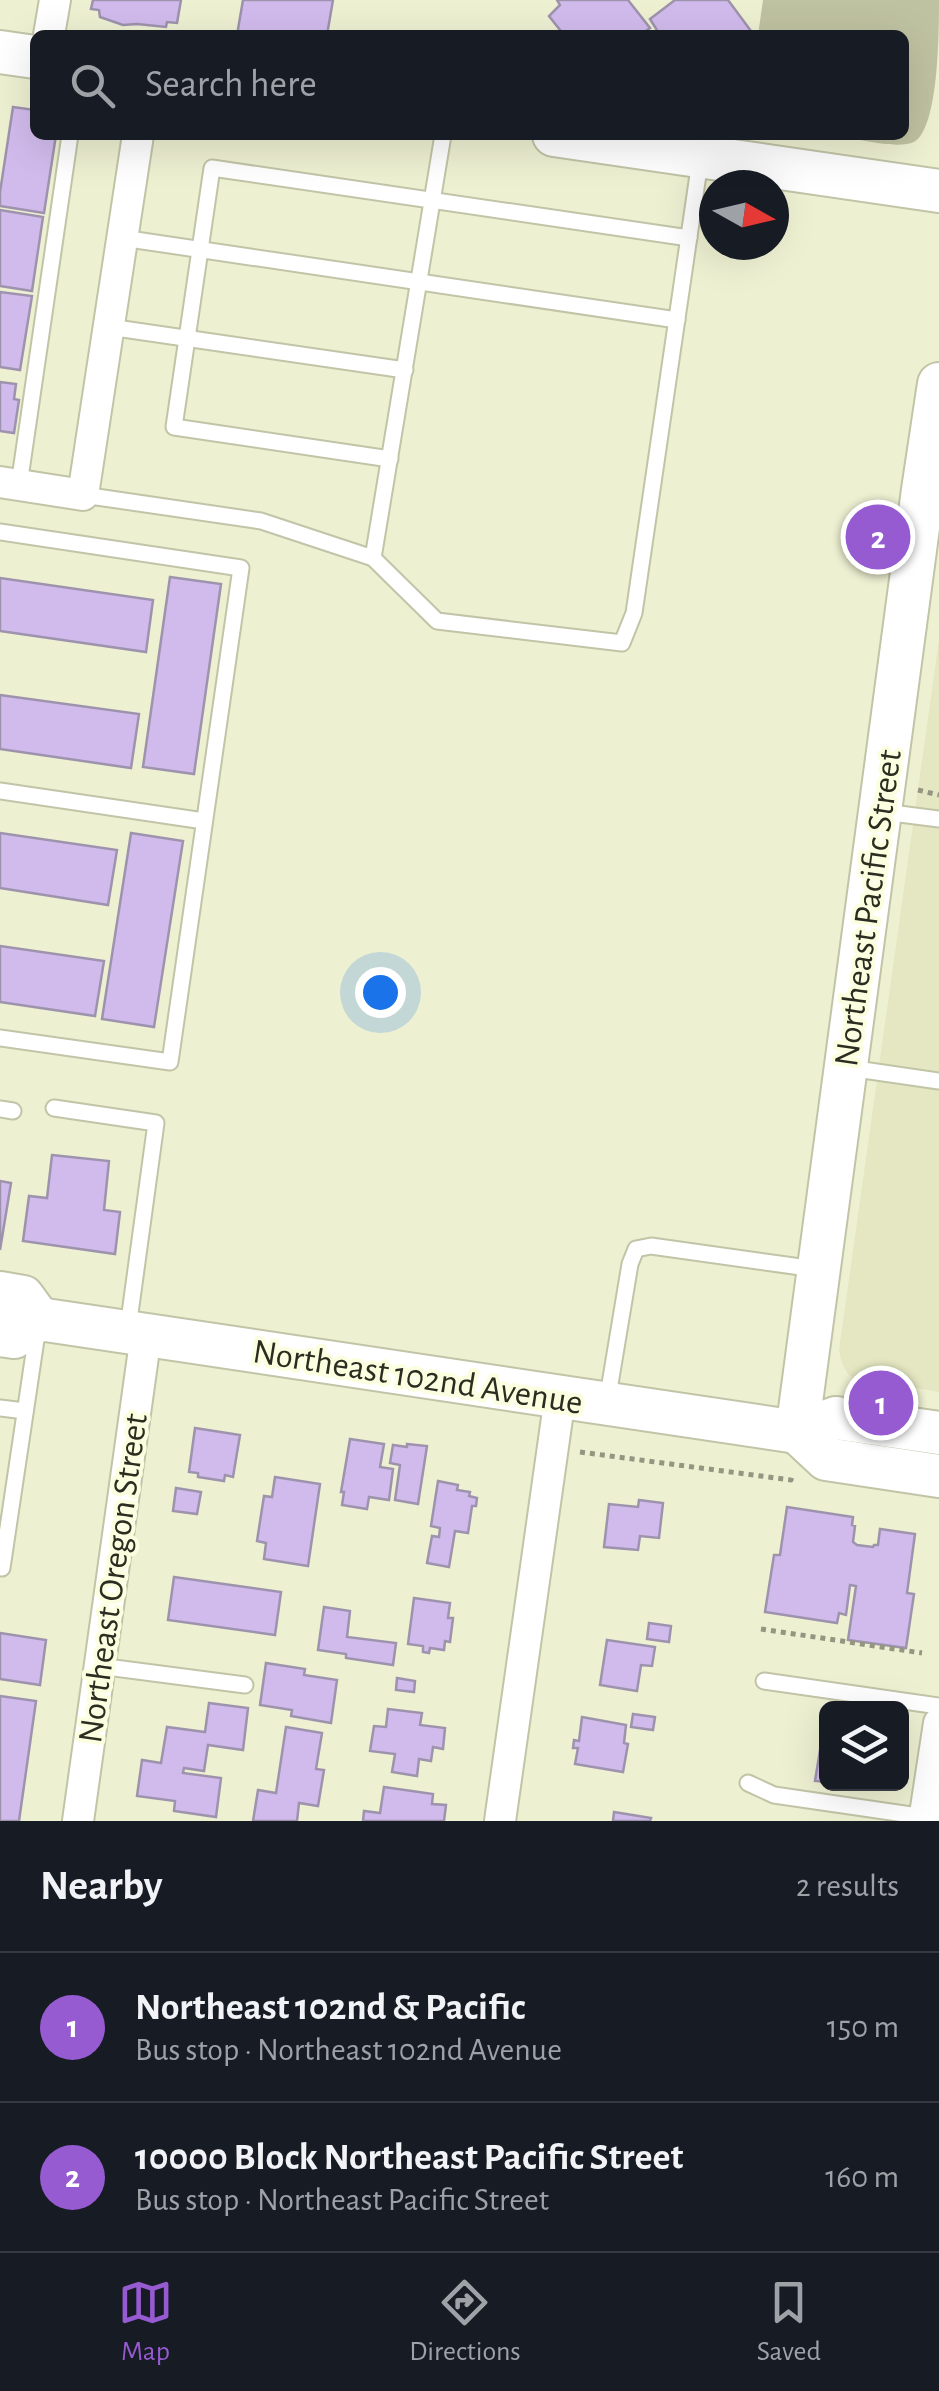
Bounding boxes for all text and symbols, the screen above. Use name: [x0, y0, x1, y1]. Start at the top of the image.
search box: [30, 30, 909, 140]
icon: search: [65, 58, 120, 113]
text: Search here: [145, 66, 317, 104]
north arrow: [699, 170, 789, 260]
pin: 2: [846, 500, 910, 574]
street label: Northeast Pacific Street: [829, 748, 908, 1069]
your location: [355, 967, 406, 1018]
street label: Northeast 102nd Avenue: [250, 1334, 585, 1421]
pin: 1: [848, 1366, 914, 1440]
street label: Northeast Oregon Street: [73, 1411, 154, 1745]
map controls: [819, 1701, 909, 1791]
button: layers: [819, 1701, 909, 1791]
text: Nearby: [40, 1865, 163, 1907]
text: 2 results: [796, 1870, 899, 1902]
text: Northeast 102nd & Pacific: [135, 1989, 525, 2027]
text: 1: [67, 2011, 78, 2043]
text: 150 m: [827, 2011, 899, 2043]
text: Bus stop · Northeast 102nd Avenue: [135, 2034, 562, 2066]
text: 10000 Block Northeast Pacific Street: [135, 2139, 683, 2177]
text: 2: [65, 2161, 80, 2193]
text: 160 m: [825, 2161, 899, 2193]
text: Bus stop · Northeast Pacific Street: [135, 2184, 549, 2216]
tab: Map: [118, 2275, 173, 2369]
tab: Directions: [409, 2275, 521, 2369]
tab: Saved: [757, 2275, 821, 2369]

